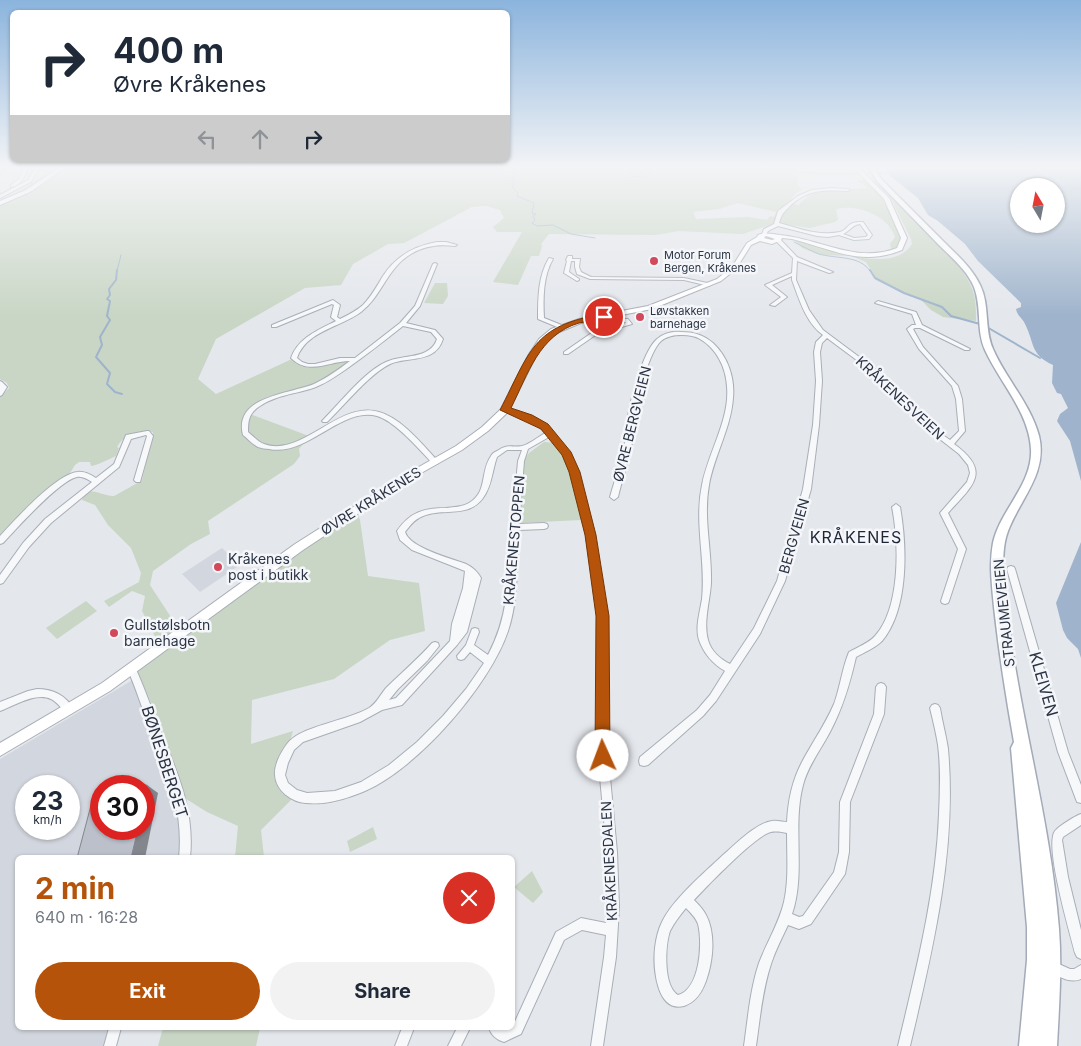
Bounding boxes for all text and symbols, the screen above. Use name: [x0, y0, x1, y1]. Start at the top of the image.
text: 400 m: [113, 29, 224, 71]
icon: right: [30, 30, 95, 95]
text: Øvre Kråkenes: [113, 71, 266, 97]
icon: left: [193, 125, 221, 153]
icon: ahead: [246, 125, 274, 153]
icon: right: [299, 125, 327, 153]
north arrow: [1010, 178, 1065, 232]
map controls: [1010, 178, 1065, 233]
place label: Motor Forum Bergen, Kråkenes: [664, 248, 756, 275]
marker: Motor Forum Bergen, Kråkenes: [648, 255, 660, 267]
pin: [583, 296, 625, 338]
icon: arrive: [590, 303, 618, 331]
place label: Løvstakken barnehage: [650, 304, 709, 331]
marker: Løvstakken barnehage: [634, 311, 646, 323]
street label: KRÅKENESVEIEN: [853, 352, 949, 443]
street label: ØVRE BERGVEIEN: [609, 364, 654, 484]
street label: ØVRE KRÅKENES: [317, 462, 424, 538]
street label: KRÅKENESTOPPEN: [498, 474, 528, 605]
street label: BERGVEIEN: [775, 496, 812, 575]
district label: KRÅKENES: [810, 527, 902, 547]
place label: Kråkenes post i butikk: [228, 550, 309, 583]
street label: STRAUMEVEIEN: [989, 558, 1018, 668]
marker: Kråkenes post i butikk: [212, 561, 224, 573]
place label: Gullstølsbotn barnehage: [124, 616, 210, 649]
marker: Gullstølsbotn barnehage: [108, 627, 120, 639]
street label: KLEIVEN: [1025, 649, 1063, 719]
street label: BØNESBERGET: [137, 703, 193, 821]
position arrow: [576, 729, 628, 781]
speed limit sign: 30: [90, 775, 155, 840]
text: 23: [32, 786, 63, 816]
street label: KRÅKENESDALEN: [596, 801, 620, 921]
text: km/h: [33, 812, 62, 827]
text: 2 min: [35, 870, 115, 906]
button: close: [443, 872, 495, 924]
text: 640 m · 16:28: [35, 907, 138, 927]
button: Exit: [35, 962, 260, 1020]
button: Share: [270, 962, 495, 1020]

